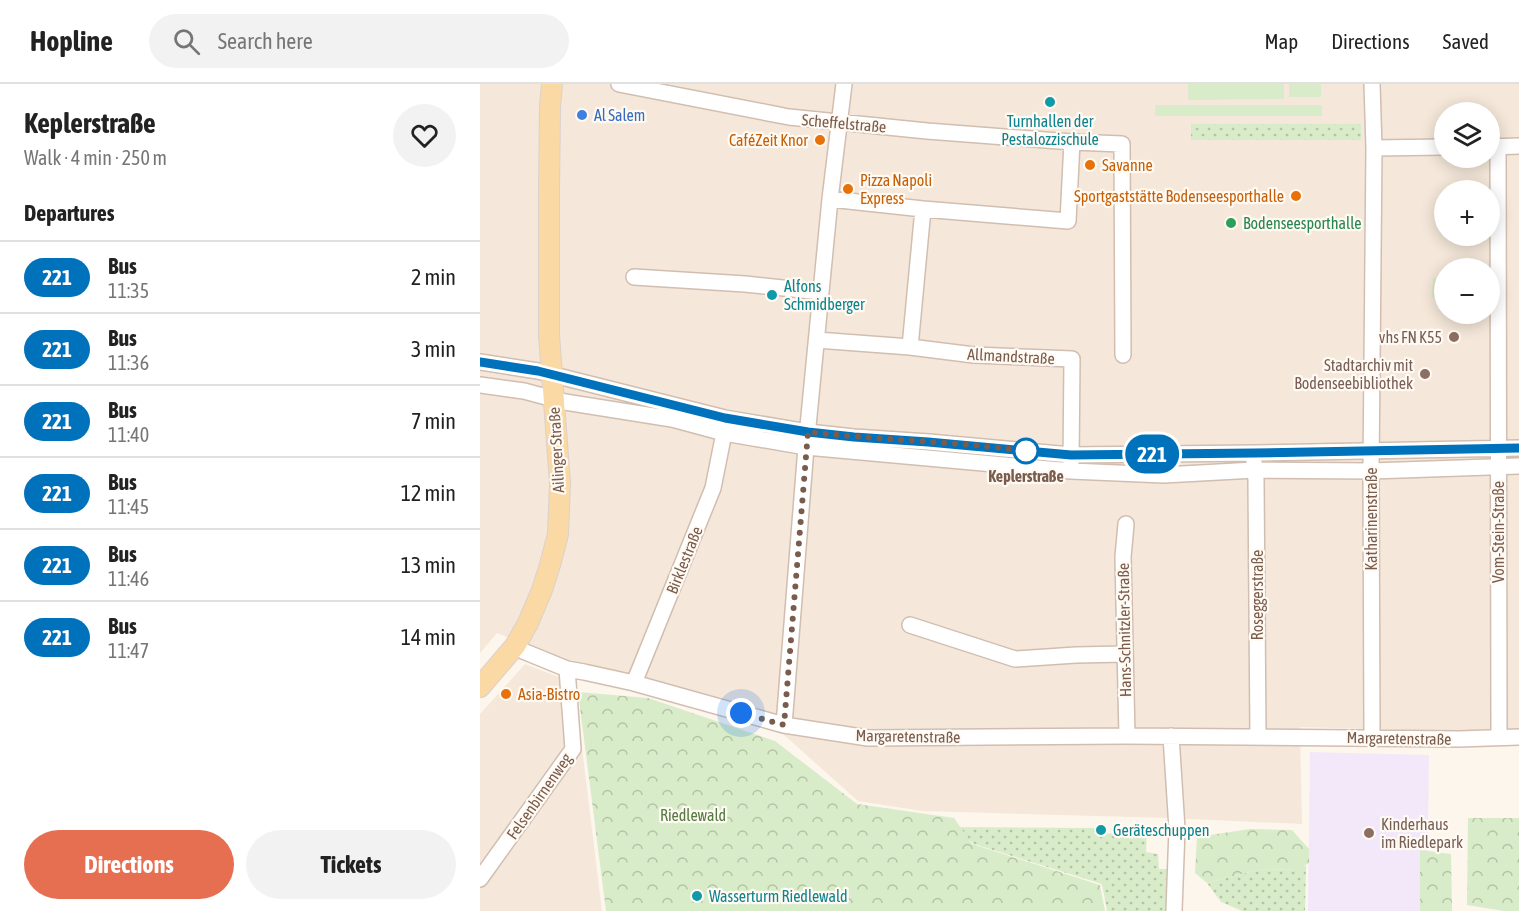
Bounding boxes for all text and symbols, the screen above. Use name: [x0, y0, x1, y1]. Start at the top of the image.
search box: [149, 14, 569, 68]
text: Hopline: [30, 25, 113, 57]
icon: search: [170, 25, 203, 58]
text: Search here: [218, 28, 313, 54]
text: Map: [1264, 29, 1298, 53]
text: Directions: [1331, 29, 1410, 53]
text: Saved: [1443, 29, 1489, 53]
marker: Turnhallen der Pestalozzischule: [1043, 95, 1057, 109]
map controls: [1434, 102, 1500, 324]
button: layers: [1434, 102, 1500, 168]
button: heart: [393, 104, 456, 167]
place label: Al Salem: [594, 106, 645, 124]
text: Keplerstraße: [24, 107, 156, 139]
marker: Al Salem: [575, 108, 589, 122]
street label: Scheffelstraße: [801, 110, 887, 136]
place label: Turnhallen der Pestalozzischule: [1001, 112, 1099, 148]
place label: CaféZeit Knor: [729, 131, 808, 149]
marker: CaféZeit Knor: [813, 133, 827, 147]
text: Walk · 4 min · 250 m: [24, 146, 167, 169]
place label: Savanne: [1102, 156, 1153, 174]
marker: Savanne: [1083, 158, 1097, 172]
place label: Pizza Napoli Express: [860, 171, 932, 208]
button: +: [1434, 180, 1500, 246]
marker: Pizza Napoli Express: [841, 182, 855, 196]
place label: Sportgaststätte Bodenseesporthalle: [1074, 187, 1284, 206]
marker: Sportgaststätte Bodenseesporthalle: [1289, 189, 1303, 203]
text: Departures: [24, 200, 114, 226]
place label: Bodenseesporthalle: [1243, 214, 1362, 233]
marker: Bodenseesporthalle: [1224, 216, 1238, 230]
text: Bus: [108, 253, 137, 279]
button: −: [1434, 258, 1500, 324]
text: 2 min: [411, 264, 456, 290]
text: 221: [42, 265, 72, 289]
place label: Alfons Schmidberger: [784, 277, 865, 314]
text: 11:35: [108, 279, 149, 302]
marker: Alfons Schmidberger: [765, 288, 779, 302]
text: Bus: [108, 325, 137, 351]
place label: vhs FN K55: [1379, 328, 1442, 346]
marker: vhs FN K55: [1447, 330, 1461, 344]
text: 3 min: [411, 336, 456, 362]
text: 221: [42, 337, 72, 361]
street label: Allmandstraße: [967, 345, 1055, 367]
text: 11:36: [108, 351, 149, 374]
place label: Stadtarchiv mit Bodenseebibliothek: [1294, 356, 1413, 392]
marker: Stadtarchiv mit Bodenseebibliothek: [1418, 367, 1432, 381]
text: Bus: [108, 397, 137, 423]
street label: Ailinger Straße: [545, 407, 568, 493]
text: 7 min: [411, 408, 456, 434]
text: 221: [42, 409, 72, 433]
text: 11:40: [108, 423, 149, 446]
line badge: 221: [1118, 434, 1186, 473]
marker: Keplerstraße: [1013, 438, 1039, 464]
text: 221: [1137, 442, 1167, 466]
place label: Keplerstraße: [988, 467, 1064, 485]
street label: Katharinenstraße: [1362, 468, 1380, 570]
text: Bus: [108, 469, 137, 495]
text: 12 min: [401, 480, 456, 506]
text: 221: [42, 481, 72, 505]
street label: Vom-Stein-Straße: [1489, 481, 1507, 583]
text: 11:45: [108, 495, 149, 518]
street label: Birklestraße: [662, 524, 706, 596]
text: Bus: [108, 541, 137, 567]
street label: Roseggerstraße: [1248, 550, 1267, 640]
text: 13 min: [401, 552, 456, 578]
text: 221: [42, 553, 72, 577]
street label: Hans-Schnitzler-Straße: [1114, 563, 1134, 697]
text: 11:46: [108, 567, 149, 590]
text: Bus: [108, 613, 137, 639]
text: 14 min: [401, 624, 456, 650]
text: 221: [42, 625, 72, 649]
text: 11:47: [108, 639, 149, 662]
place label: Asia-Bistro: [518, 685, 580, 703]
marker: Asia-Bistro: [499, 687, 513, 701]
your location: [726, 698, 756, 728]
street label: Margaretenstraße: [855, 726, 961, 747]
street label: Margaretenstraße: [1346, 728, 1452, 749]
street label: Felsenbirnenweg: [503, 750, 576, 843]
park label: Riedlewald: [660, 806, 726, 824]
place label: Kinderhaus im Riedlepark: [1381, 815, 1463, 852]
place label: Geräteschuppen: [1113, 821, 1210, 840]
marker: Geräteschuppen: [1094, 823, 1108, 837]
marker: Kinderhaus im Riedlepark: [1362, 826, 1376, 840]
button: Directions: [24, 830, 234, 899]
button: Tickets: [246, 830, 456, 899]
place label: Wasserturm Riedlewald: [709, 887, 848, 905]
marker: Wasserturm Riedlewald: [690, 889, 704, 903]

